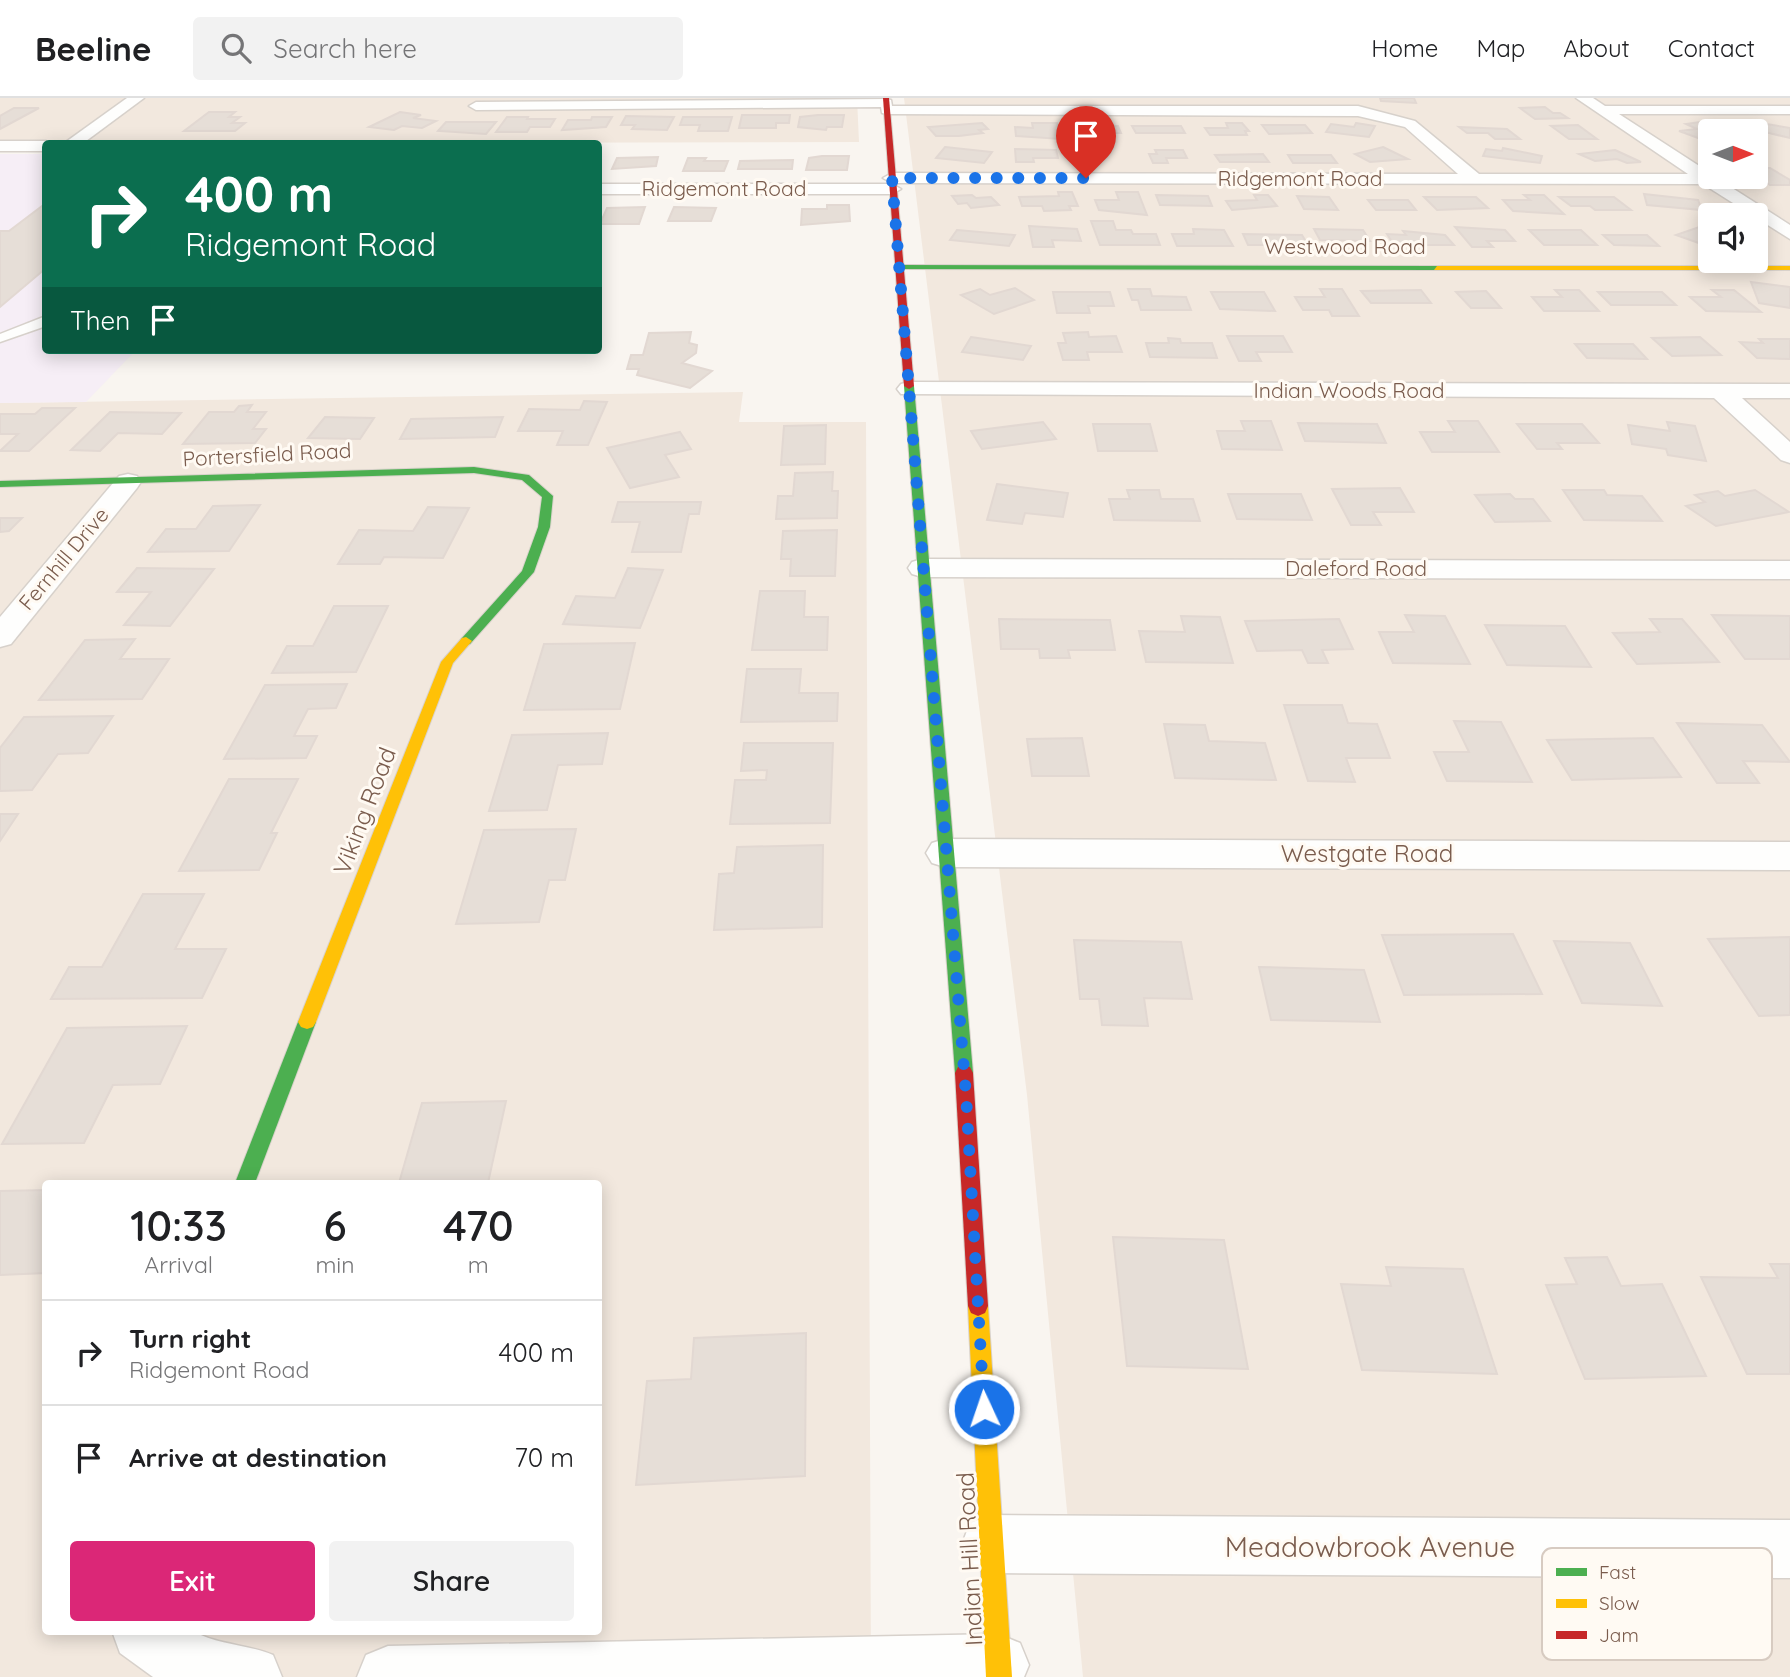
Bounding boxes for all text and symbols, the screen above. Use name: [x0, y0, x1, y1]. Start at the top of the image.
search box: [193, 17, 683, 80]
text: Beeline: [35, 28, 151, 69]
icon: search: [217, 29, 255, 67]
text: Search here: [273, 32, 417, 65]
text: Home: [1371, 33, 1438, 63]
text: Map: [1476, 33, 1525, 63]
text: About: [1563, 33, 1630, 63]
text: Contact: [1668, 33, 1755, 63]
pin: [1056, 106, 1116, 178]
icon: arrive: [1067, 117, 1105, 155]
north arrow: [1698, 119, 1768, 189]
map controls: [1698, 119, 1768, 273]
text: 400 m: [185, 163, 333, 224]
street label: Ridgemont Road: [1218, 165, 1382, 191]
icon: right: [70, 168, 161, 259]
street label: Ridgemont Road: [642, 175, 806, 201]
button: sound: [1698, 203, 1768, 273]
text: Ridgemont Road: [185, 224, 436, 264]
street label: Westwood Road: [1264, 233, 1426, 259]
icon: arrive: [144, 301, 182, 339]
text: Then: [70, 304, 130, 337]
street label: Indian Woods Road: [1254, 377, 1444, 403]
street label: Portersfield Road: [182, 437, 352, 471]
street label: Fernhill Drive: [13, 502, 114, 615]
street label: Daleford Road: [1285, 555, 1427, 581]
street label: Viking Road: [326, 743, 402, 879]
street label: Westgate Road: [1281, 838, 1453, 868]
text: 10:33: [130, 1199, 227, 1252]
text: 6: [323, 1199, 346, 1252]
text: 470: [443, 1199, 514, 1252]
text: Arrival: [144, 1250, 213, 1279]
text: min: [315, 1250, 355, 1279]
text: m: [468, 1250, 489, 1279]
text: Turn right: [129, 1322, 251, 1355]
icon: right: [70, 1334, 108, 1372]
text: 400 m: [499, 1336, 574, 1369]
text: Ridgemont Road: [129, 1355, 309, 1384]
position arrow: [947, 1372, 1021, 1446]
icon: arrive: [70, 1439, 108, 1477]
text: Arrive at destination: [129, 1441, 387, 1474]
text: 70 m: [514, 1441, 574, 1474]
street label: Indian Hill Road: [949, 1471, 989, 1647]
street label: Meadowbrook Avenue: [1225, 1529, 1515, 1564]
button: Exit: [70, 1541, 315, 1621]
button: Share: [329, 1541, 574, 1621]
legend: [1542, 1548, 1772, 1660]
text: Fast: [1599, 1560, 1636, 1584]
text: Slow: [1599, 1591, 1640, 1615]
text: Jam: [1599, 1623, 1639, 1647]

